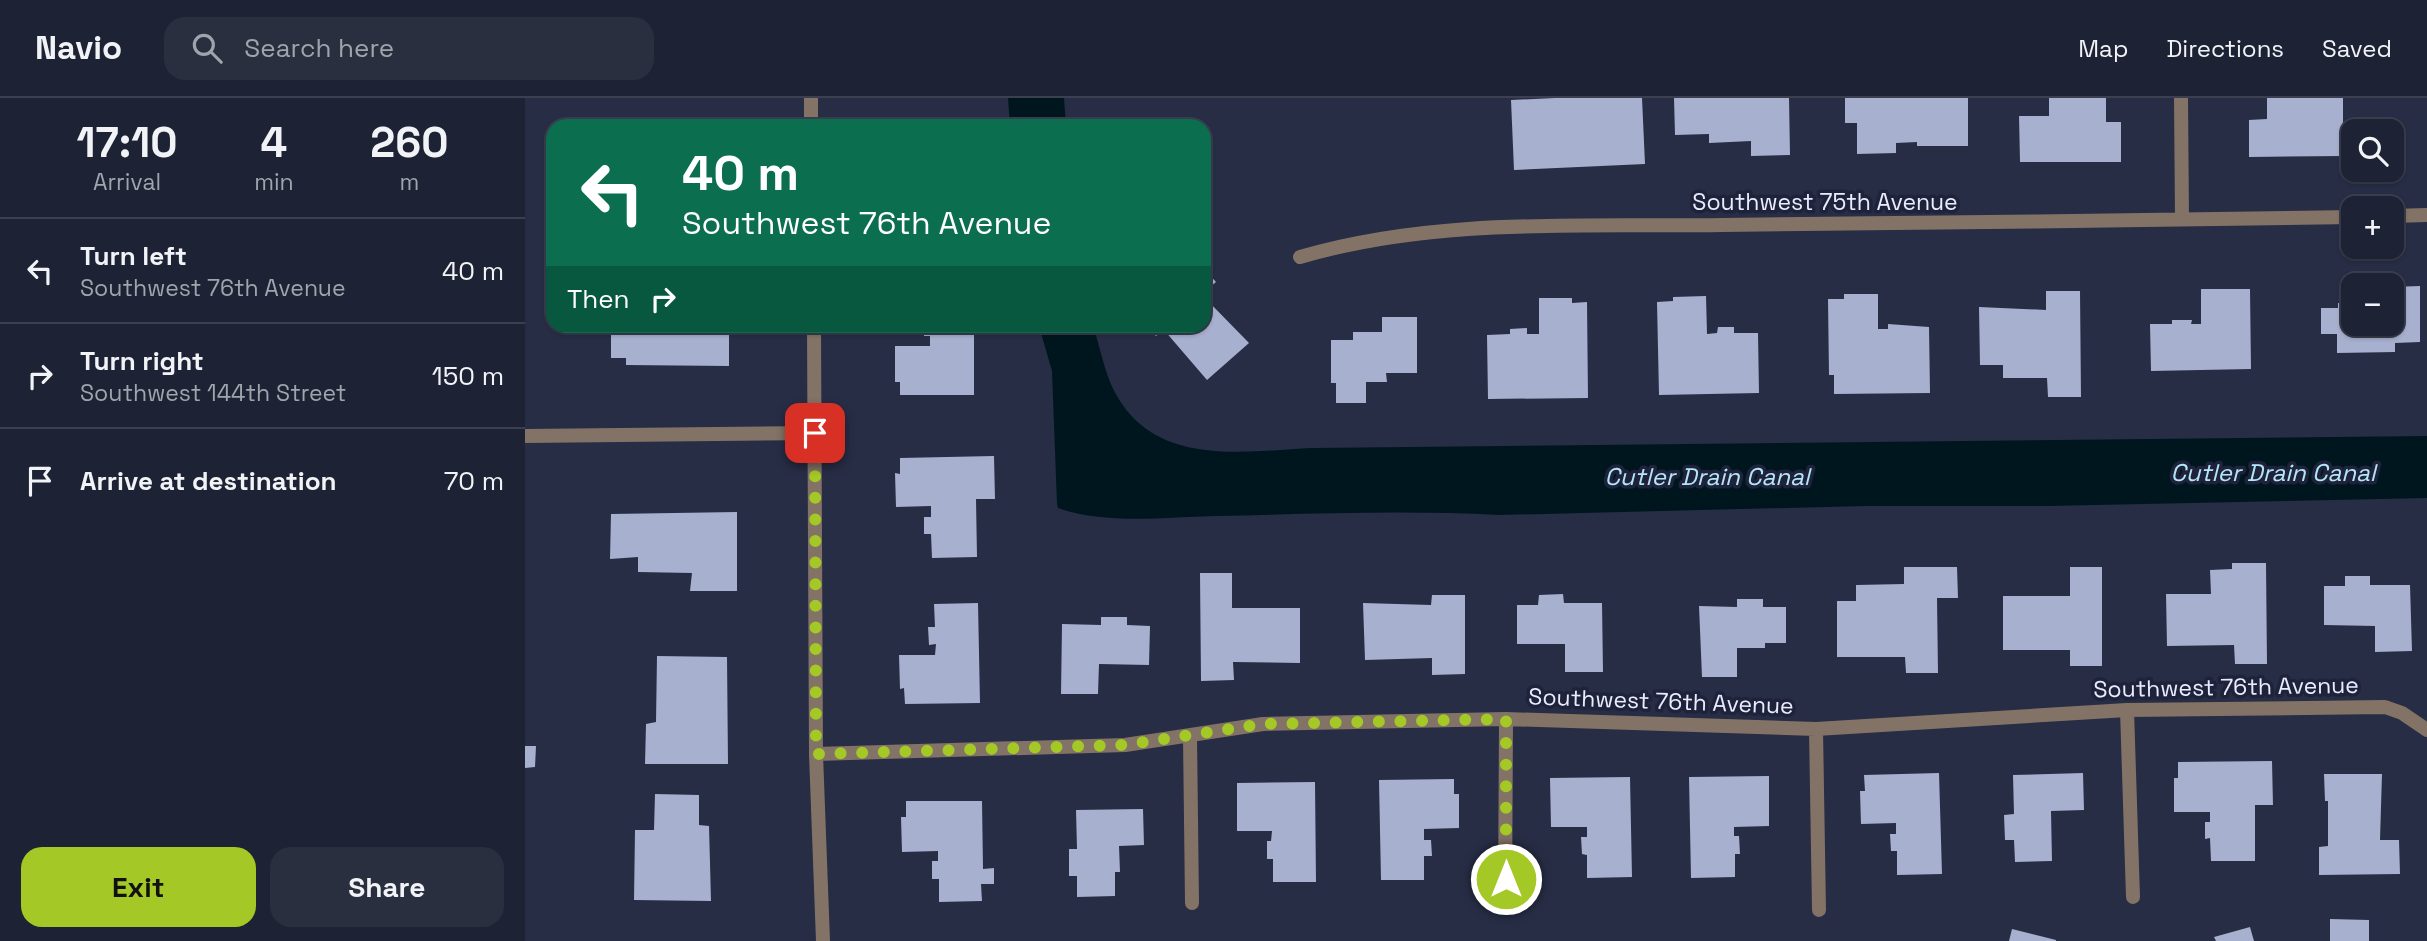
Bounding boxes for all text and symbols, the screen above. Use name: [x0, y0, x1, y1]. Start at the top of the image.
search box: [164, 17, 654, 80]
text: Navio: [35, 27, 122, 69]
icon: search: [188, 29, 226, 67]
text: Search here: [244, 31, 394, 65]
text: Map: [2078, 33, 2128, 64]
text: Directions: [2166, 33, 2284, 64]
text: Saved: [2322, 33, 2392, 64]
text: 17:10: [77, 116, 178, 169]
text: 4: [261, 116, 287, 169]
text: 260: [370, 116, 448, 169]
map controls: [2341, 119, 2404, 336]
button: search: [2341, 119, 2404, 182]
text: 40 m: [682, 142, 799, 204]
icon: left: [567, 147, 658, 238]
text: Arrival: [93, 167, 161, 197]
text: min: [254, 167, 294, 197]
text: m: [399, 167, 419, 197]
street label: Southwest 75th Avenue: [1692, 187, 1958, 217]
button: +: [2341, 196, 2404, 259]
text: Southwest 76th Avenue: [682, 203, 1051, 243]
text: Turn left: [80, 239, 187, 273]
icon: left: [21, 252, 59, 290]
text: 40 m: [442, 254, 504, 288]
text: Southwest 76th Avenue: [80, 273, 346, 303]
button: −: [2341, 273, 2404, 336]
icon: right: [644, 280, 682, 318]
text: Then: [567, 282, 630, 316]
text: Turn right: [80, 344, 204, 378]
icon: right: [21, 357, 59, 395]
text: 150 m: [432, 359, 504, 393]
text: Southwest 144th Street: [80, 378, 346, 408]
pin: [785, 403, 845, 463]
icon: arrive: [796, 414, 834, 452]
water label: Cutler Drain Canal: [2170, 457, 2379, 488]
water label: Cutler Drain Canal: [1604, 461, 1813, 492]
icon: arrive: [21, 462, 59, 500]
text: Arrive at destination: [80, 464, 337, 498]
text: 70 m: [444, 464, 504, 498]
street label: Southwest 76th Avenue: [2093, 670, 2359, 704]
street label: Southwest 76th Avenue: [1528, 681, 1794, 721]
position arrow: [1469, 842, 1543, 916]
button: Exit: [21, 847, 256, 927]
button: Share: [270, 847, 504, 927]

